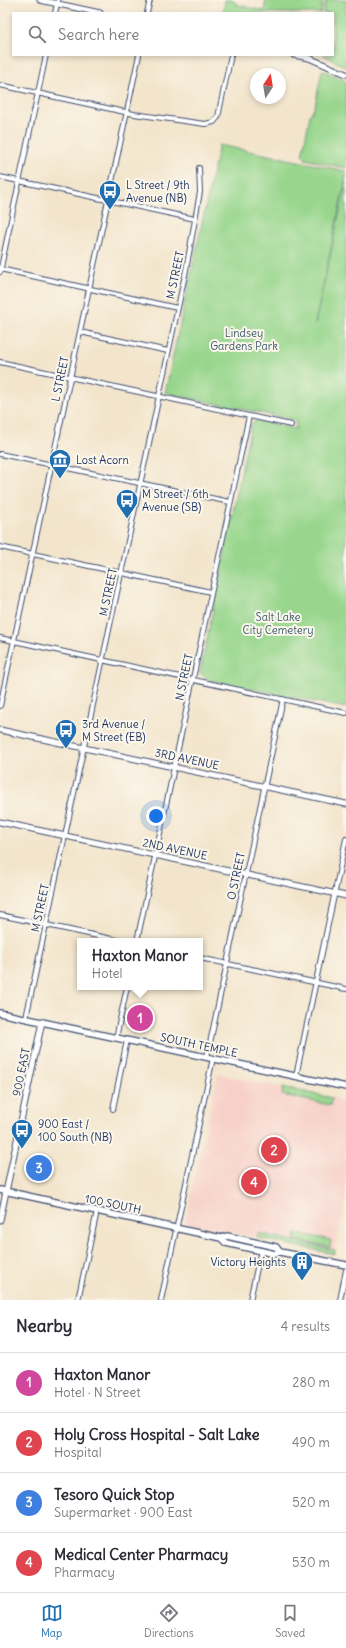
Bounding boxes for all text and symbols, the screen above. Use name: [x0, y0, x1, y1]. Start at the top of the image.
search box: [12, 12, 334, 56]
icon: search: [26, 23, 48, 45]
text: Search here: [58, 25, 139, 44]
north arrow: [250, 68, 286, 104]
bus stop icon: L Street / 9th Avenue (NB): [97, 178, 123, 211]
place label: L Street / 9th Avenue (NB): [126, 178, 190, 205]
street label: M STREET: [163, 249, 187, 300]
park label: Lindsey Gardens Park: [210, 326, 278, 353]
street label: L STREET: [48, 355, 72, 403]
museum icon: Lost Acorn: [47, 447, 73, 480]
place label: Lost Acorn: [76, 453, 129, 467]
bus stop icon: M Street / 6th Avenue (SB): [114, 487, 140, 520]
place label: M Street / 6th Avenue (SB): [142, 487, 209, 514]
street label: M STREET: [96, 566, 120, 617]
park label: Salt Lake City Cemetery: [243, 610, 313, 637]
street label: N STREET: [172, 652, 196, 702]
bus stop icon: 3rd Avenue / M Street (EB): [53, 717, 79, 750]
place label: 3rd Avenue / M Street (EB): [82, 717, 146, 744]
street label: 3RD AVENUE: [154, 745, 220, 773]
your location: [146, 806, 166, 826]
street label: 2ND AVENUE: [141, 835, 209, 863]
street label: O STREET: [224, 851, 248, 901]
street label: M STREET: [28, 882, 52, 933]
popup: [77, 938, 203, 990]
text: Haxton Manor: [92, 946, 188, 965]
text: Hotel: [92, 965, 123, 982]
pin: 1: [127, 1003, 153, 1033]
street label: SOUTH TEMPLE: [159, 1030, 239, 1060]
street label: 900 EAST: [9, 1046, 33, 1097]
bus stop icon: 900 East / 100 South (NB): [9, 1117, 35, 1150]
place label: 900 East / 100 South (NB): [38, 1117, 112, 1144]
pin: 2: [261, 1135, 287, 1165]
pin: 3: [26, 1153, 52, 1183]
pin: 4: [241, 1167, 267, 1197]
street label: 100 SOUTH: [84, 1191, 143, 1217]
building icon: Victory Heights: [289, 1249, 315, 1282]
place label: Victory Heights: [211, 1255, 286, 1269]
text: Nearby: [16, 1315, 72, 1337]
text: 4 results: [281, 1318, 330, 1335]
text: Haxton Manor: [54, 1365, 150, 1384]
text: 1: [26, 1374, 32, 1391]
text: 280 m: [292, 1374, 330, 1391]
text: Hotel · N Street: [54, 1384, 141, 1401]
text: Holy Cross Hospital - Salt Lake: [54, 1425, 260, 1444]
text: 2: [25, 1434, 33, 1451]
text: 490 m: [292, 1434, 330, 1451]
text: Hospital: [54, 1444, 102, 1461]
text: Tesoro Quick Stop: [54, 1485, 175, 1504]
text: 3: [25, 1494, 33, 1511]
text: 520 m: [292, 1494, 330, 1511]
text: Supermarket · 900 East: [54, 1504, 193, 1521]
text: Medical Center Pharmacy: [54, 1545, 228, 1564]
text: 4: [25, 1554, 33, 1571]
text: 530 m: [292, 1554, 330, 1571]
text: Pharmacy: [54, 1564, 115, 1581]
tab: Map: [41, 1602, 63, 1640]
tab: Directions: [144, 1602, 194, 1640]
tab: Saved: [275, 1602, 305, 1640]

